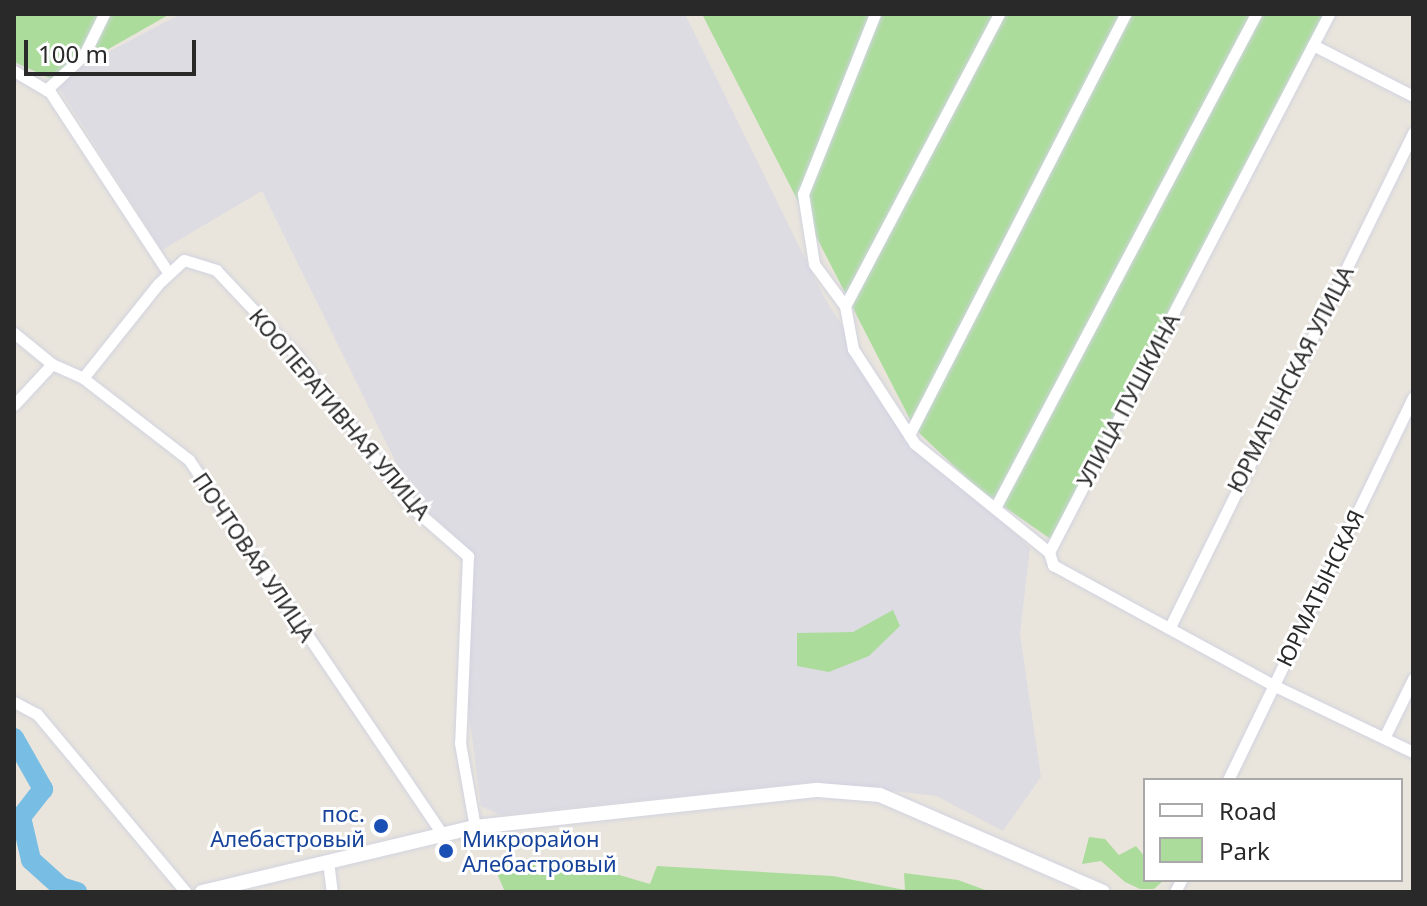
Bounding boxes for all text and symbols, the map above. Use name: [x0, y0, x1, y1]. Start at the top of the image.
scale bar: [28, 24, 200, 74]
text: 100 m: [38, 37, 108, 70]
street label: ЮРМАТЫНСКАЯ УЛИЦА: [1221, 261, 1359, 497]
street label: КООПЕРАТИВНАЯ УЛИЦА: [244, 303, 436, 525]
street label: УЛИЦА ПУШКИНА: [1071, 309, 1185, 491]
street label: ПОЧТОВАЯ УЛИЦА: [188, 467, 320, 647]
street label: ЮРМАТЫНСКАЯ: [1271, 505, 1369, 671]
legend: [1143, 778, 1403, 882]
text: Road: [1219, 794, 1277, 827]
place label: пос. Алебастровый: [210, 800, 365, 852]
marker: пос. Алебастровый: [372, 817, 390, 835]
place label: Микрорайон Алебастровый: [462, 825, 617, 876]
text: Park: [1219, 834, 1270, 867]
marker: Микрорайон Алебастровый: [437, 842, 455, 860]

